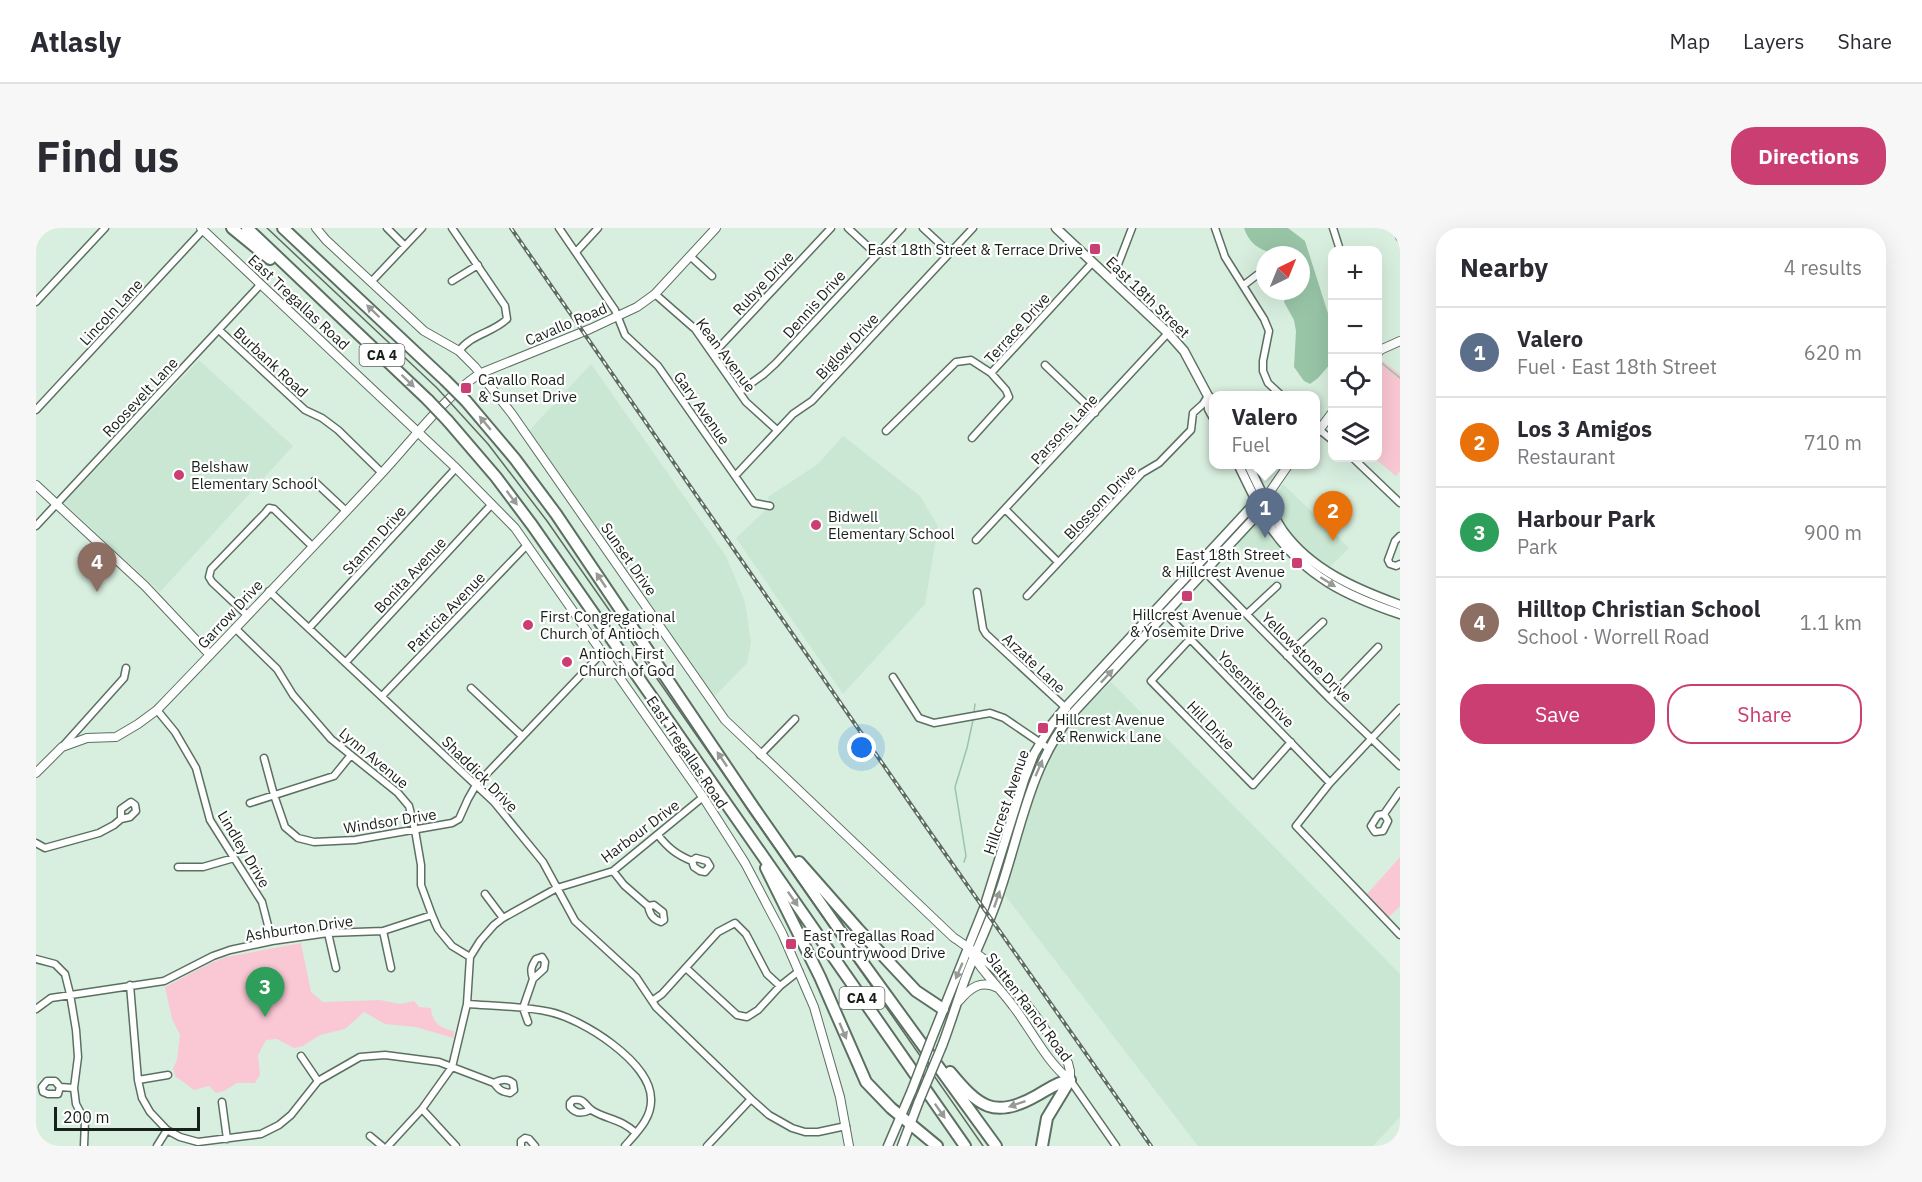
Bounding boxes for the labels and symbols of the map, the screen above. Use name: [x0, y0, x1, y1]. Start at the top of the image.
place label: East 18th Street & Terrace Drive: [867, 240, 1083, 259]
marker: East 18th Street & Terrace Drive: [1088, 242, 1102, 256]
north arrow: [1256, 246, 1310, 300]
street label: Rubye Drive: [729, 247, 797, 319]
street label: East Tregallas Road: [244, 250, 354, 354]
street label: East 18th Street: [1102, 252, 1194, 342]
street label: Dennis Drive: [779, 266, 849, 342]
street label: Lincoln Lane: [75, 275, 147, 349]
street label: Terrace Drive: [980, 289, 1054, 367]
street label: Cavallo Road: [522, 298, 610, 350]
one-way arrow: [365, 304, 380, 318]
street label: Biglow Drive: [811, 309, 883, 383]
street label: Kean Avenue: [692, 314, 760, 396]
street label: Burbank Road: [230, 323, 312, 401]
road number: CA 4: [360, 344, 404, 366]
street label: Roosevelt Lane: [98, 353, 182, 441]
street label: Gary Avenue: [670, 368, 734, 448]
place label: Cavallo Road & Sunset Drive: [478, 370, 577, 406]
one-way arrow: [401, 374, 416, 388]
marker: Cavallo Road & Sunset Drive: [459, 381, 473, 395]
street label: Parsons Lane: [1026, 390, 1102, 468]
one-way arrow: [479, 416, 492, 431]
place label: Belshaw Elementary School: [191, 457, 318, 493]
street label: Blossom Drive: [1060, 461, 1140, 543]
marker: Belshaw Elementary School: [172, 468, 186, 482]
pin: 1: [1246, 488, 1284, 538]
one-way arrow: [505, 490, 518, 506]
pin: 2: [1314, 492, 1352, 541]
street label: Stamm Drive: [338, 501, 410, 579]
place label: Bidwell Elementary School: [828, 507, 955, 543]
marker: Bidwell Elementary School: [809, 518, 823, 532]
street label: Sunset Drive: [597, 519, 661, 599]
street label: Bonita Avenue: [370, 533, 450, 617]
pin: 4: [78, 542, 116, 592]
place label: East 18th Street & Hillcrest Avenue: [1161, 545, 1285, 581]
marker: East 18th Street & Hillcrest Avenue: [1290, 556, 1304, 570]
street label: Patricia Avenue: [403, 568, 489, 656]
one-way arrow: [595, 573, 607, 589]
street label: Garrow Drive: [193, 575, 267, 653]
one-way arrow: [1319, 577, 1336, 588]
marker: Hillcrest Avenue & Yosemite Drive: [1180, 589, 1194, 603]
place label: Hillcrest Avenue & Yosemite Drive: [1130, 605, 1244, 641]
place label: First Congregational Church of Antioch: [540, 607, 675, 643]
street label: Yellowstone Drive: [1258, 608, 1356, 706]
marker: First Congregational Church of Antioch: [521, 618, 535, 632]
street label: Arzate Lane: [999, 629, 1069, 697]
place label: Antioch First Church of God: [579, 644, 675, 680]
street label: Yosemite Drive: [1214, 647, 1298, 731]
marker: Antioch First Church of God: [560, 655, 574, 669]
one-way arrow: [1100, 669, 1113, 684]
street label: East Tregallas Road: [642, 692, 732, 812]
street label: Hill Drive: [1183, 697, 1239, 753]
place label: Hillcrest Avenue & Renwick Lane: [1055, 710, 1165, 746]
marker: Hillcrest Avenue & Renwick Lane: [1036, 721, 1050, 735]
street label: Lynn Avenue: [335, 723, 413, 793]
street label: Shaddick Drive: [438, 732, 522, 816]
your location: [847, 733, 876, 762]
street label: Hillcrest Avenue: [979, 747, 1033, 857]
one-way arrow: [716, 751, 727, 768]
one-way arrow: [1034, 758, 1044, 776]
street label: Harbour Drive: [597, 795, 683, 867]
street label: Windsor Drive: [342, 804, 438, 838]
street label: Lindley Drive: [214, 807, 274, 891]
one-way arrow: [993, 890, 1003, 908]
one-way arrow: [787, 891, 798, 907]
street label: Ashburton Drive: [244, 911, 354, 945]
place label: East Tregallas Road & Countrywood Drive: [803, 926, 945, 962]
marker: East Tregallas Road & Countrywood Drive: [784, 937, 798, 951]
street label: Slatten Ranch Road: [982, 949, 1076, 1065]
one-way arrow: [954, 963, 964, 981]
pin: 3: [246, 968, 284, 1017]
road number: CA 4: [840, 987, 884, 1009]
one-way arrow: [839, 1022, 848, 1040]
one-way arrow: [1008, 1100, 1026, 1110]
one-way arrow: [934, 1103, 945, 1119]
scale bar: [54, 1104, 200, 1132]

